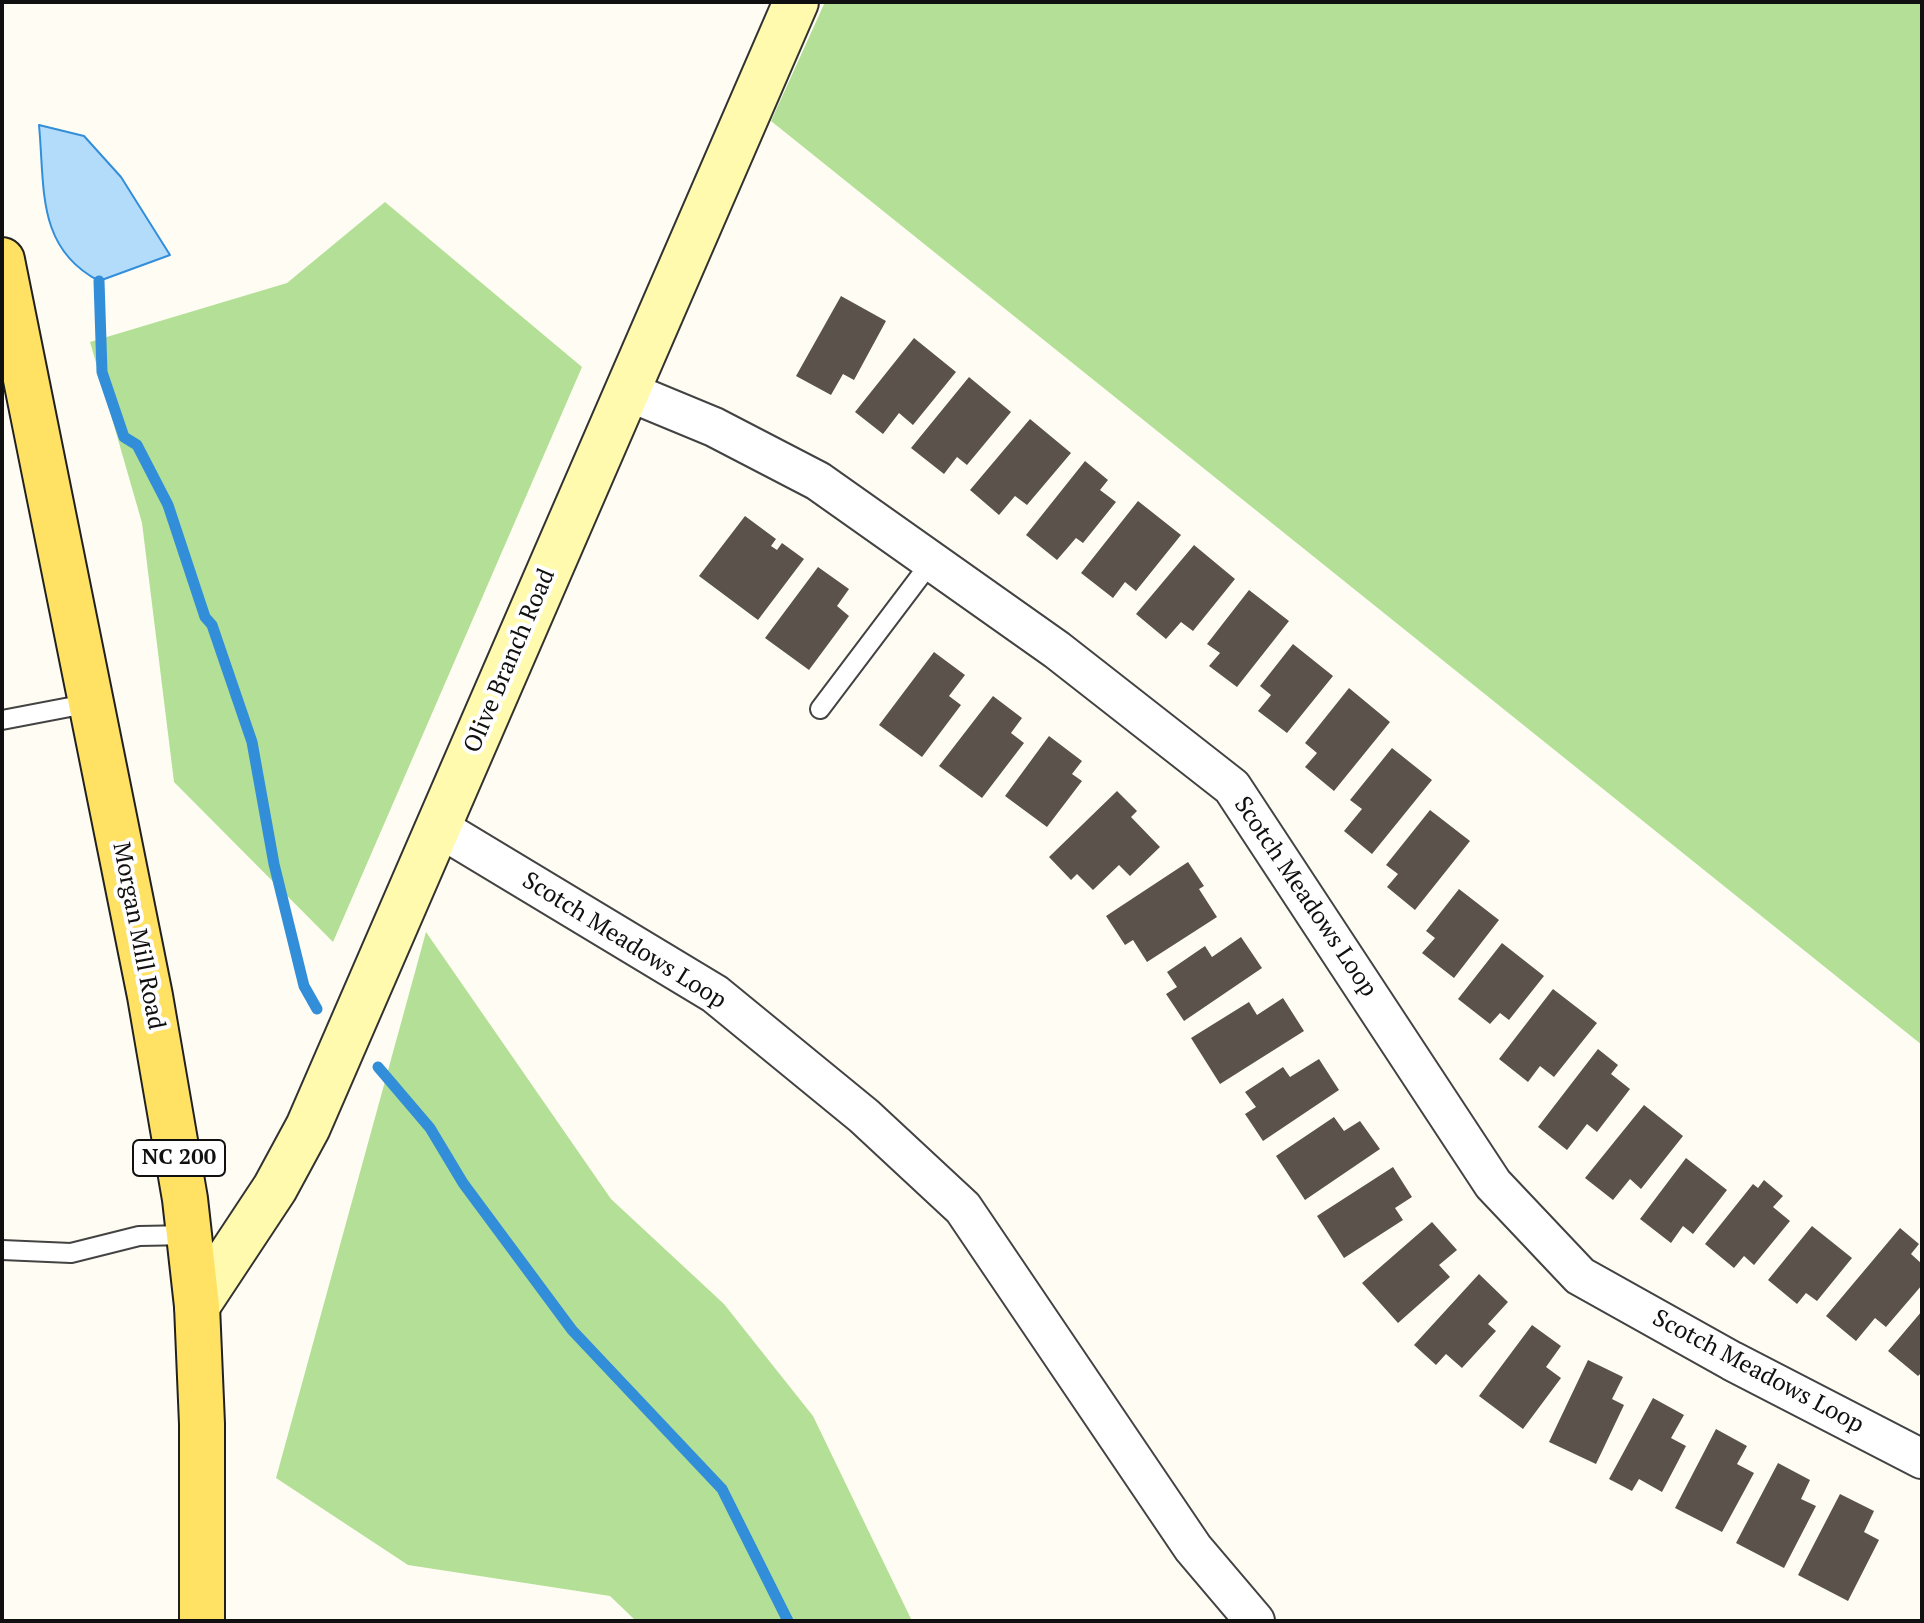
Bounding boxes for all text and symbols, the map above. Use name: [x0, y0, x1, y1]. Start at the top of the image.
street label: Olive Branch Road: [458, 565, 562, 757]
street label: Scotch Meadows Loop: [1227, 792, 1383, 1002]
street label: Morgan Mill Road: [106, 840, 170, 1032]
street label: Scotch Meadows Loop: [517, 867, 731, 1015]
road number: NC 200: [133, 1140, 225, 1176]
street label: Scotch Meadows Loop: [1648, 1304, 1868, 1440]

